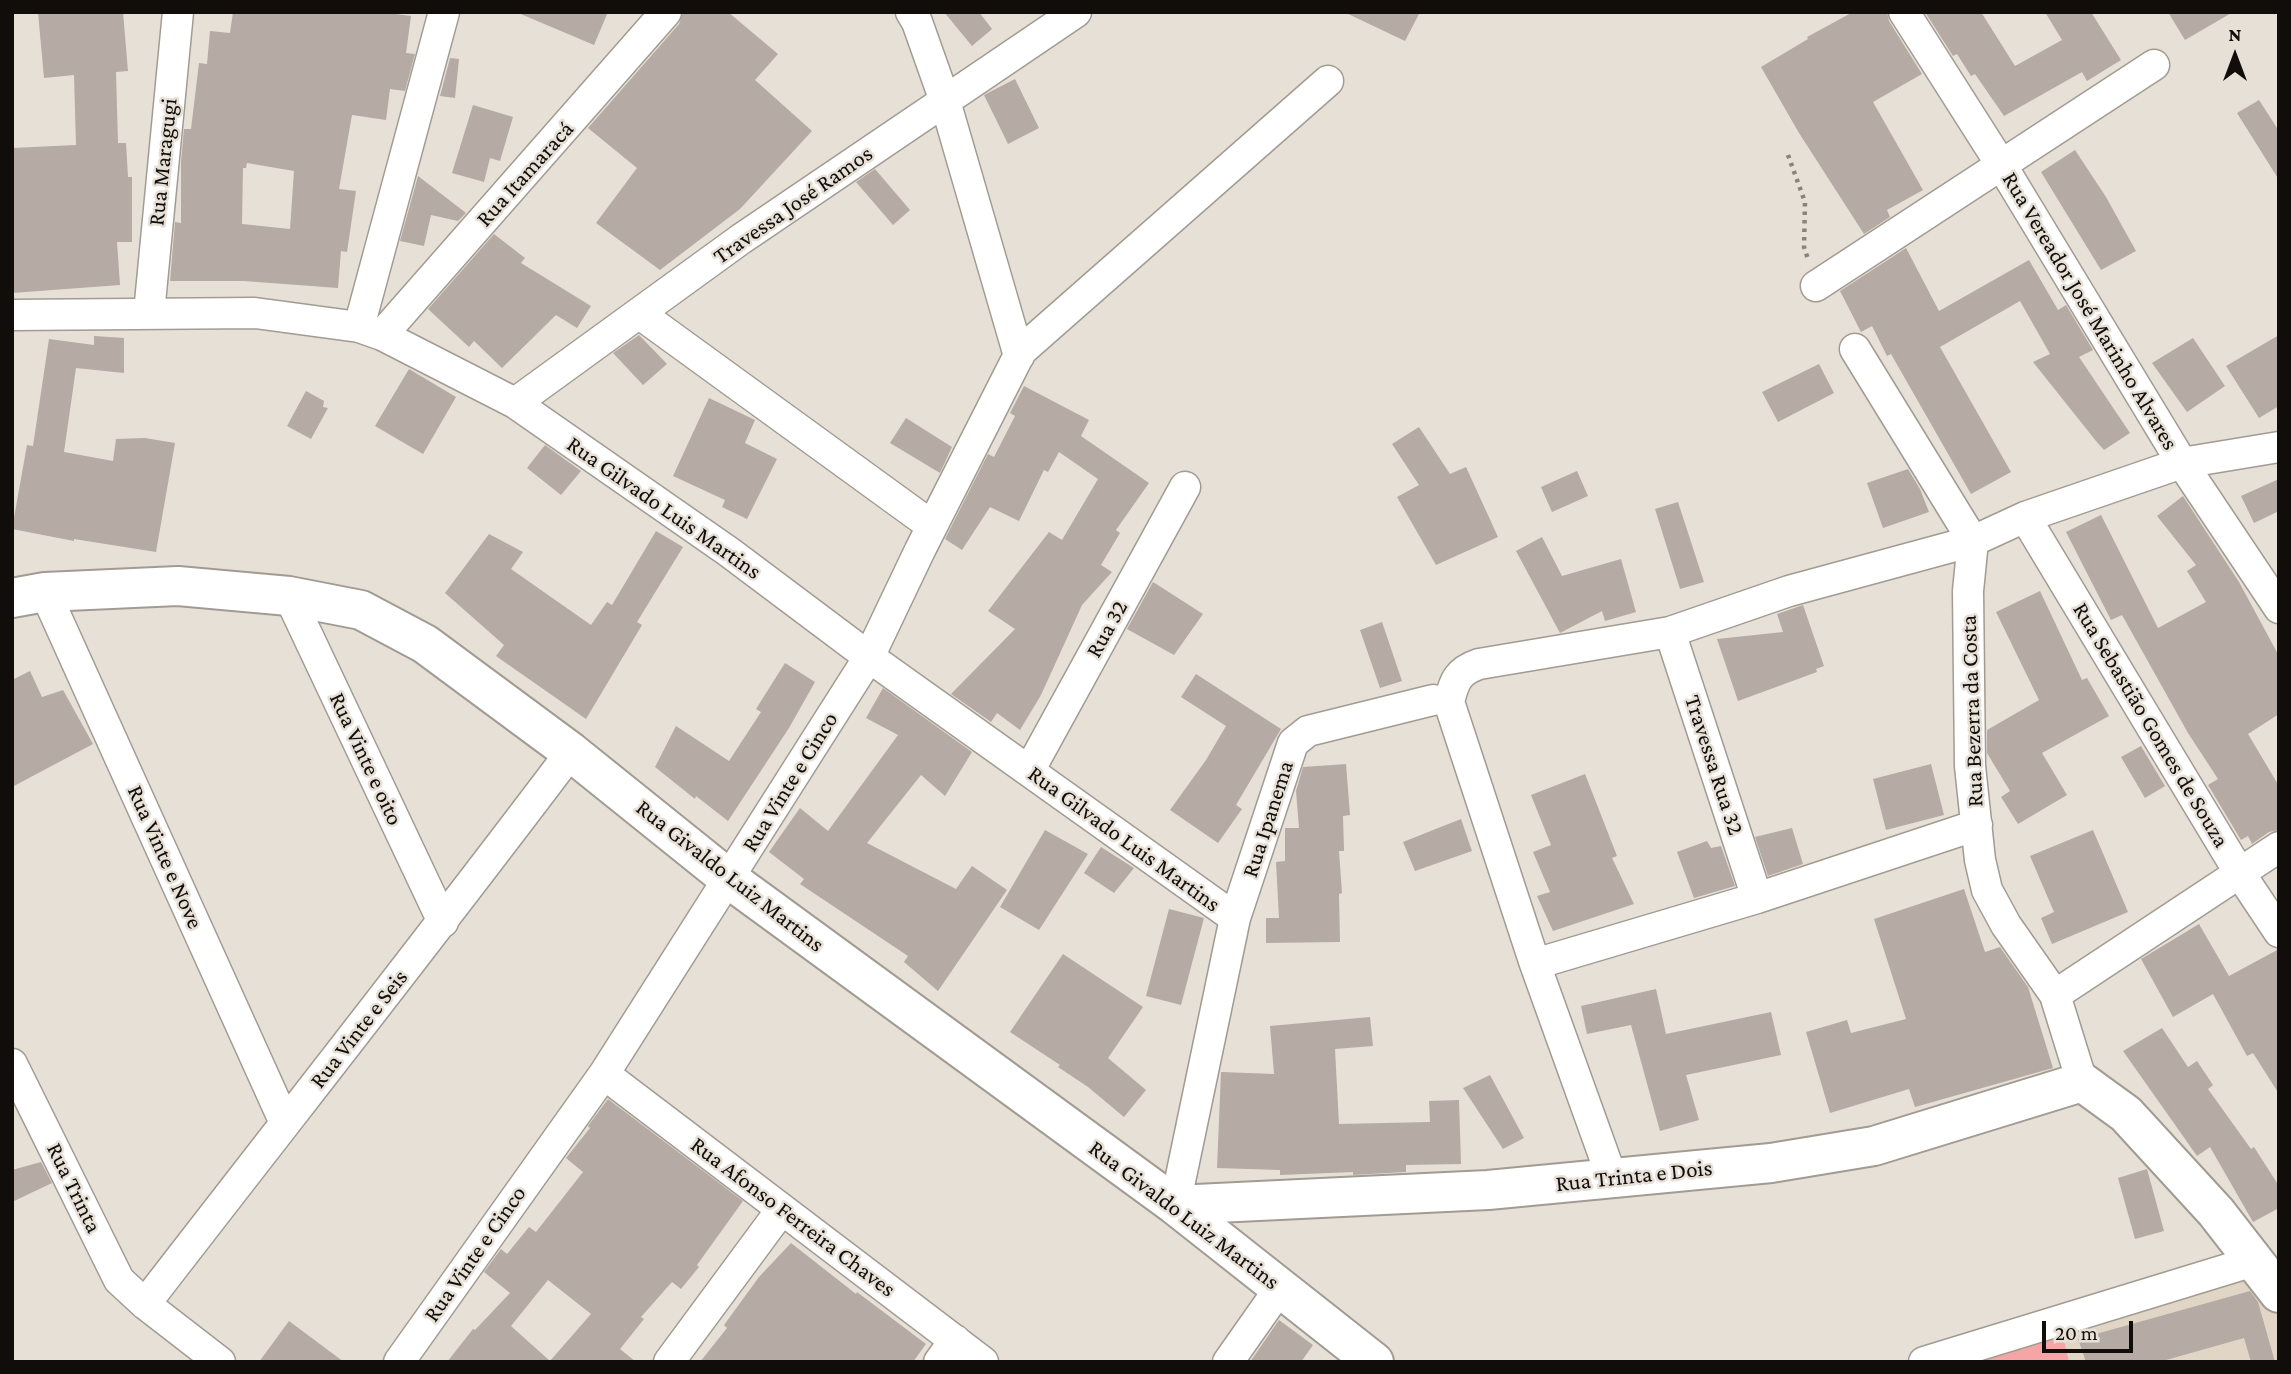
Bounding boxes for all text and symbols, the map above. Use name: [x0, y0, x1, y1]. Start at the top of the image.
north arrow: [2200, 21, 2270, 91]
text: N: [2229, 24, 2241, 45]
street label: Rua Maragugi: [143, 97, 183, 227]
street label: Rua Itamaracá: [470, 116, 580, 232]
street label: Travessa José Ramos: [708, 140, 878, 270]
street label: Rua Vereador José Marinho Alvares: [1996, 167, 2184, 455]
street label: Rua Gilvado Luis Martins: [561, 430, 767, 586]
street label: Rua 32: [1080, 595, 1134, 663]
street label: Rua Sebastião Gomes de Souza: [2067, 597, 2235, 853]
street label: Rua Bezerra da Costa: [1955, 615, 1989, 807]
street label: Rua Vinte e oito: [323, 688, 409, 830]
street label: Travessa Rua 32: [1678, 691, 1750, 839]
street label: Rua Vinte e Cinco: [736, 707, 844, 857]
street label: Rua Ipanema: [1236, 757, 1300, 881]
street label: Rua Gilvado Luis Martins: [1022, 760, 1226, 918]
street label: Rua Vinte e Nove: [121, 781, 209, 933]
street label: Rua Givaldo Luiz Martins: [630, 794, 830, 958]
street label: Rua Vinte e Seis: [304, 964, 414, 1094]
street label: Rua Afonso Ferreira Chaves: [685, 1131, 901, 1303]
street label: Rua Givaldo Luiz Martins: [1083, 1134, 1285, 1296]
street label: Rua Trinta: [40, 1138, 108, 1238]
street label: Rua Trinta e Dois: [1554, 1154, 1714, 1198]
street label: Rua Vinte e Cinco: [418, 1181, 532, 1327]
scale bar: [2046, 1308, 2137, 1352]
text: 20 m: [2055, 1321, 2098, 1345]

